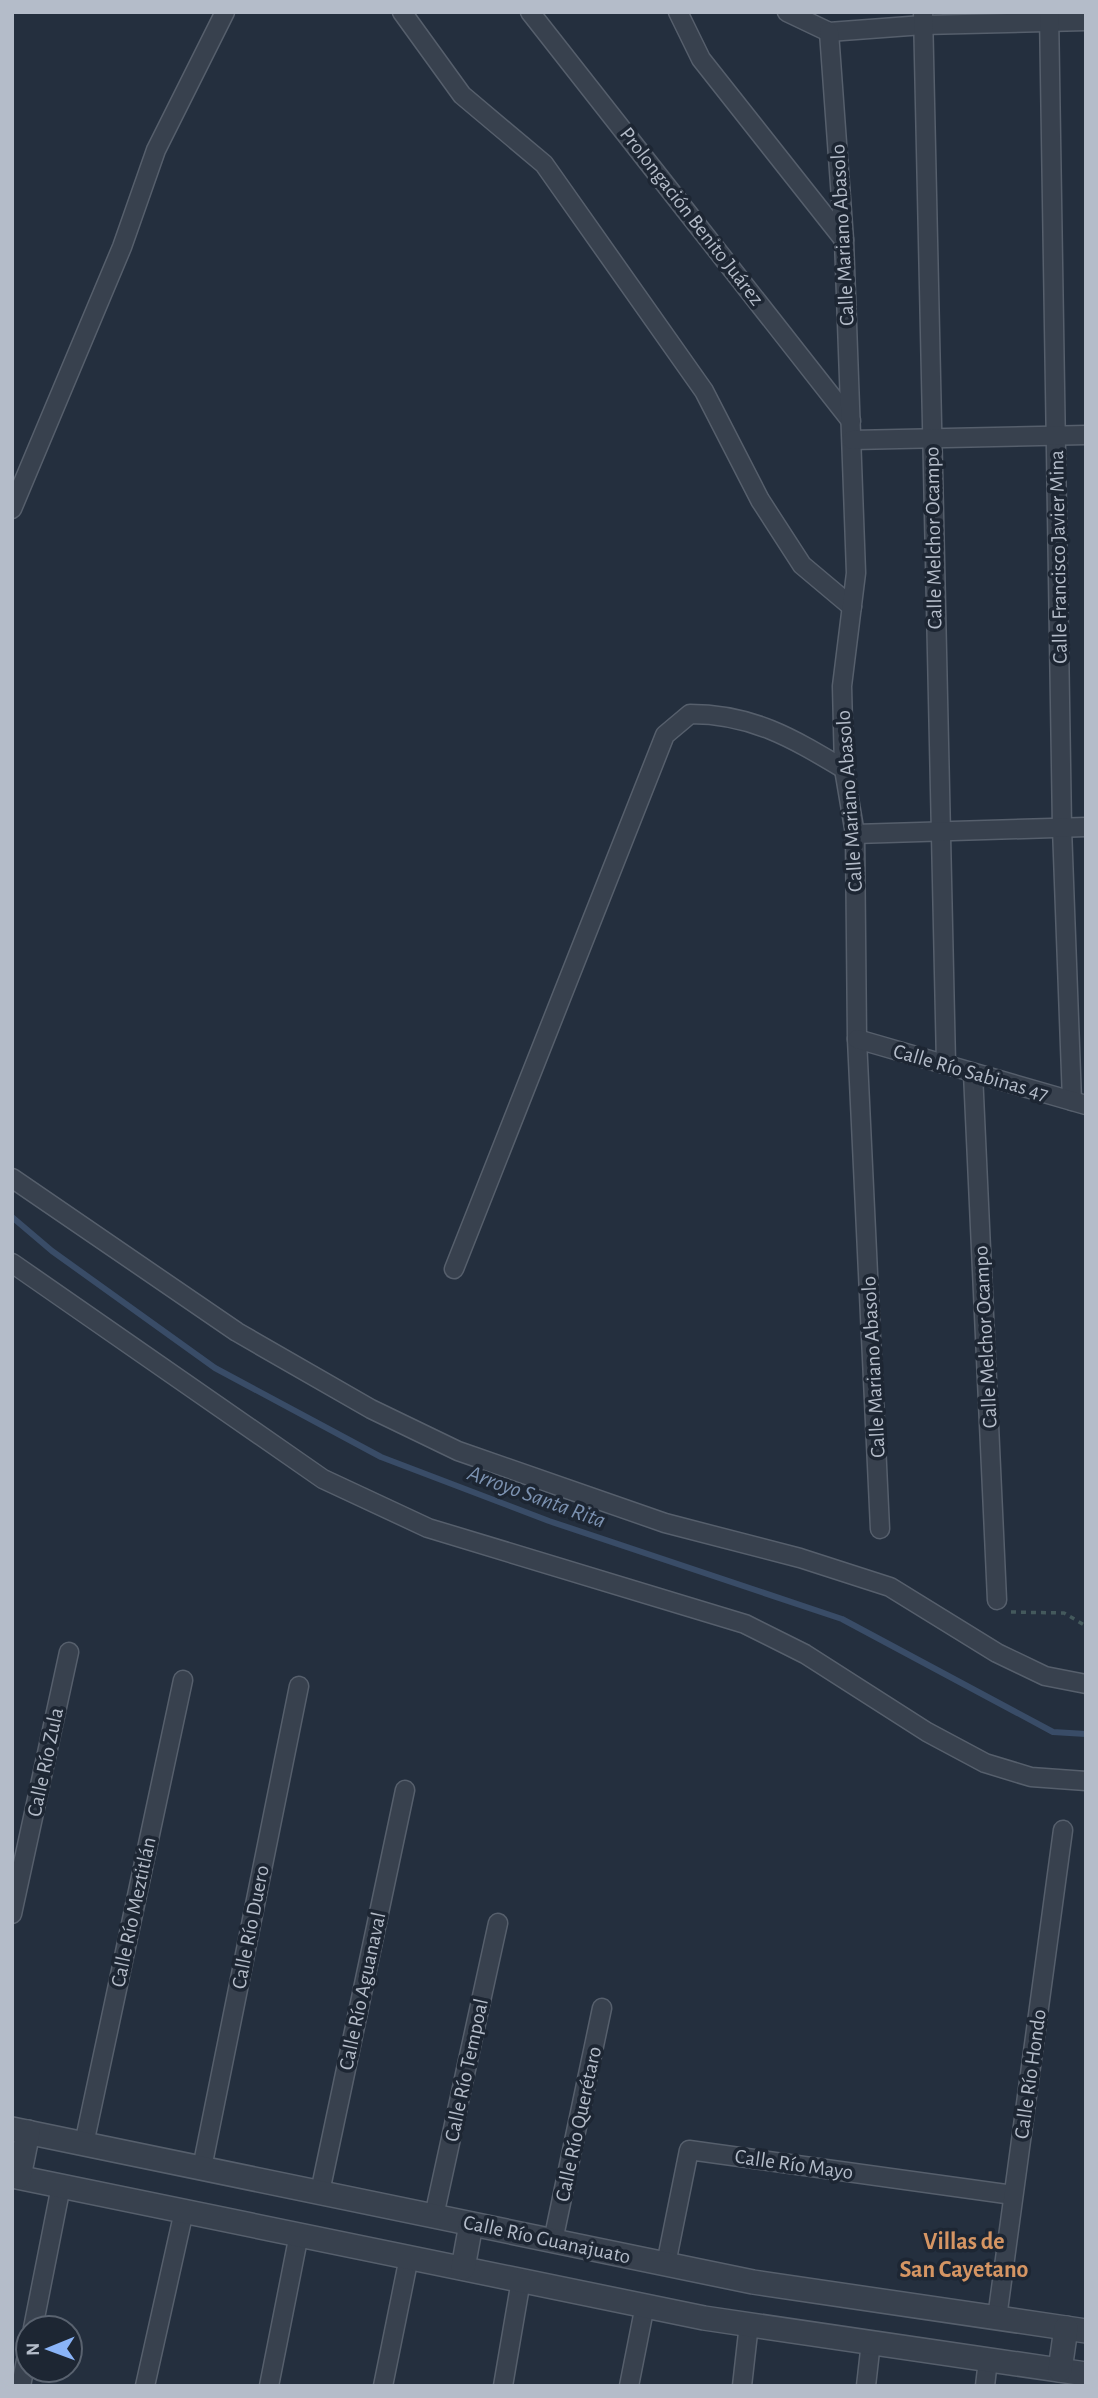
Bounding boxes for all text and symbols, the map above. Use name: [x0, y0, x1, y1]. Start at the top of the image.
street label: Prolongación Benito Juárez: [616, 123, 767, 309]
street label: Calle Mariano Abasolo: [827, 143, 858, 326]
street label: Calle Melchor Ocampo: [921, 446, 946, 630]
street label: Calle Francisco Javier Mina: [1046, 450, 1071, 664]
street label: Calle Mariano Abasolo: [833, 709, 866, 893]
street label: Calle Río Sabinas 47: [891, 1040, 1051, 1105]
street label: Calle Melchor Ocampo: [970, 1245, 1001, 1429]
street label: Calle Mariano Abasolo: [858, 1275, 889, 1458]
water label: Arroyo Santa Rita: [464, 1462, 608, 1533]
street label: Calle Río Zula: [24, 1705, 67, 1819]
street label: Calle Río Meztitlán: [107, 1835, 160, 1989]
street label: Calle Río Duero: [228, 1863, 273, 1991]
street label: Calle Río Aguanaval: [335, 1910, 389, 2072]
street label: Calle Río Tempoal: [441, 1997, 492, 2144]
street label: Calle Río Hondo: [1011, 2008, 1050, 2140]
street label: Calle Río Querétaro: [552, 2045, 605, 2204]
street label: Calle Río Mayo: [733, 2146, 855, 2183]
street label: Calle Río Guanajuato: [461, 2212, 632, 2267]
district label: Villas de San Cayetano: [900, 2230, 1029, 2282]
north arrow: [14, 2314, 84, 2384]
text: N: [24, 2342, 43, 2356]

